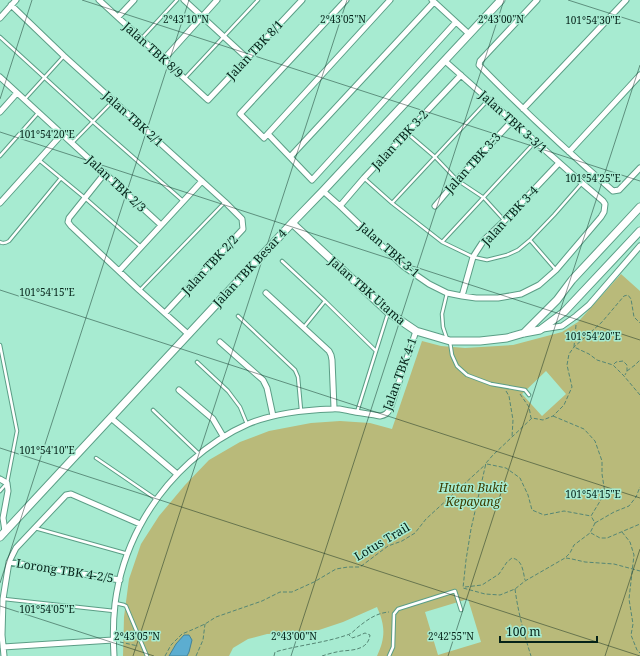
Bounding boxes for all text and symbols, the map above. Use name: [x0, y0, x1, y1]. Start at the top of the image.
text: 2°43'10"N: [163, 12, 209, 26]
text: 2°43'05"N: [320, 12, 366, 26]
text: 2°43'00"N: [478, 12, 524, 26]
text: 101°54'30"E: [565, 13, 621, 27]
street label: Jalan TBK 8/1: [222, 16, 287, 84]
street label: Jalan TBK 8/9: [119, 17, 187, 81]
street label: Jalan TBK 2/1: [99, 86, 167, 150]
street label: Jalan TBK 3-3/1: [475, 86, 551, 157]
street label: Jalan TBK 3-2: [367, 106, 432, 174]
text: 101°54'20"E: [19, 127, 75, 141]
street label: Jalan TBK 3-3: [440, 128, 505, 197]
street label: Jalan TBK 2/3: [82, 151, 150, 216]
text: 101°54'25"E: [565, 171, 621, 185]
street label: Jalan TBK 3-4: [477, 182, 542, 250]
street label: Jalan TBK 3-1: [354, 218, 424, 281]
street label: Jalan TBK Besar 4: [208, 225, 290, 311]
street label: Jalan TBK 2/2: [177, 231, 242, 299]
street label: Jalan TBK Utama: [324, 252, 410, 329]
text: 101°54'15"E: [19, 285, 75, 299]
text: 101°54'20"E: [565, 329, 621, 343]
street label: Jalan TBK 4-1: [378, 335, 421, 414]
text: 101°54'10"E: [19, 443, 75, 457]
park label: Hutan Bukit Kepayang: [438, 479, 508, 510]
text: 101°54'15"E: [565, 487, 621, 501]
street label: Lotus Trail: [351, 518, 413, 565]
street label: Lorong TBK 4-2/5: [15, 554, 115, 587]
text: 101°54'05"E: [19, 602, 75, 616]
scale bar: [500, 618, 597, 644]
text: 100 m: [506, 623, 541, 640]
text: 2°43'05"N: [114, 629, 160, 643]
text: 2°43'00"N: [271, 629, 317, 643]
text: 2°42'55"N: [428, 629, 474, 643]

